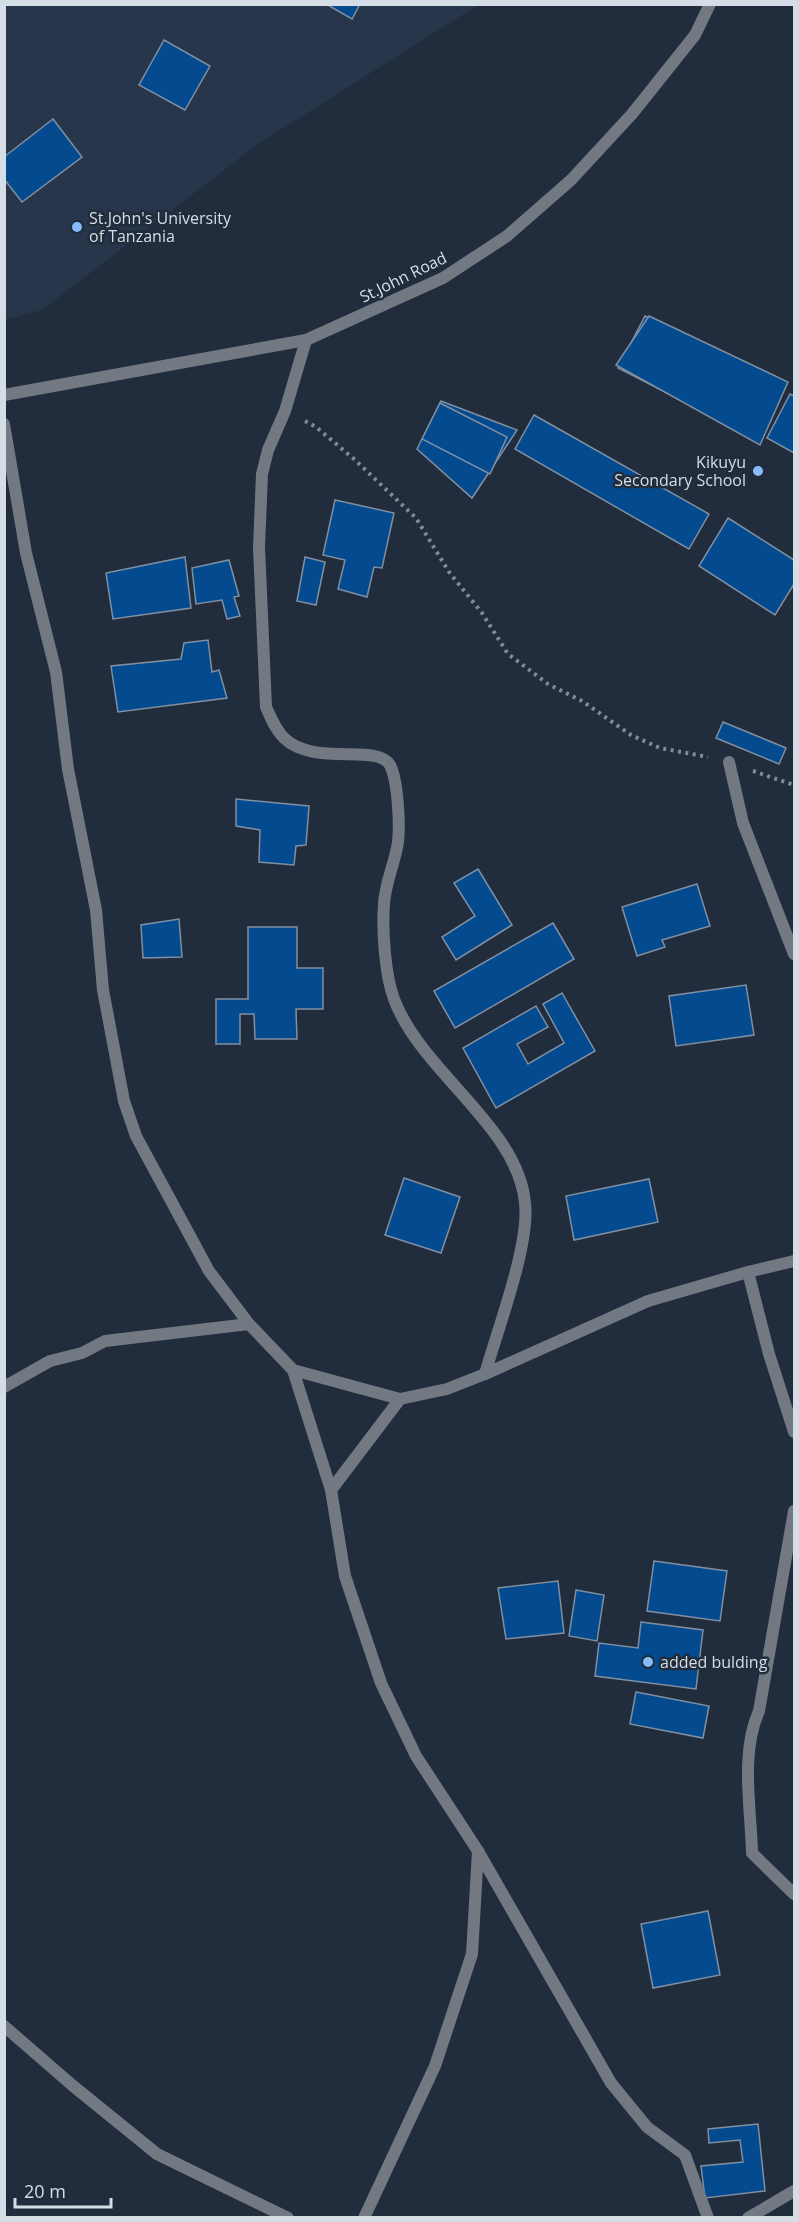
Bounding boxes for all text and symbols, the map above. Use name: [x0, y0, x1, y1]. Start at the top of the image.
place label: St.John's University of Tanzania: [89, 207, 232, 247]
marker: St.John's University of Tanzania: [70, 220, 84, 234]
street label: St.John Road: [356, 246, 450, 308]
place label: Kikuyu Secondary School: [614, 451, 746, 491]
marker: Kikuyu Secondary School: [751, 464, 765, 478]
place label: added bulding: [660, 1651, 768, 1673]
marker: added bulding: [641, 1655, 655, 1669]
scale bar: [15, 2171, 111, 2209]
text: 20 m: [24, 2179, 66, 2203]

